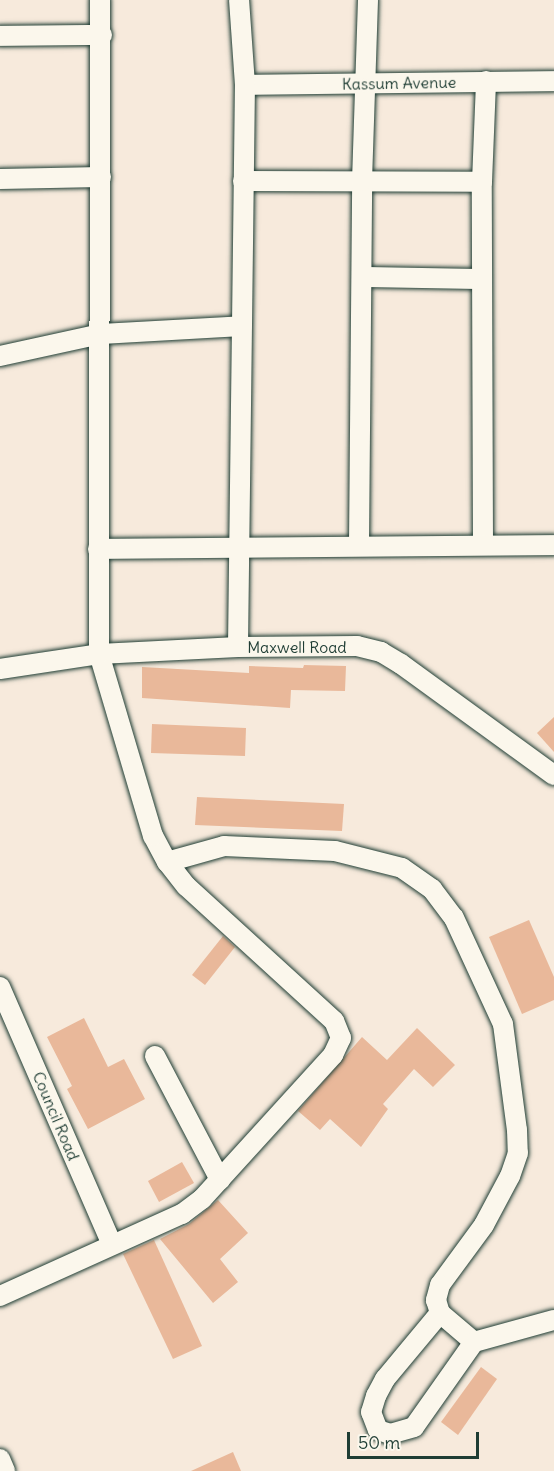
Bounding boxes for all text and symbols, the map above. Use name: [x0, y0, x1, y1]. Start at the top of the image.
street label: Kassum Avenue: [342, 72, 456, 94]
street label: Maxwell Road: [247, 637, 347, 657]
street label: Council Road: [29, 1069, 83, 1163]
scale bar: [350, 1420, 482, 1458]
text: 50 m: [358, 1431, 400, 1454]

